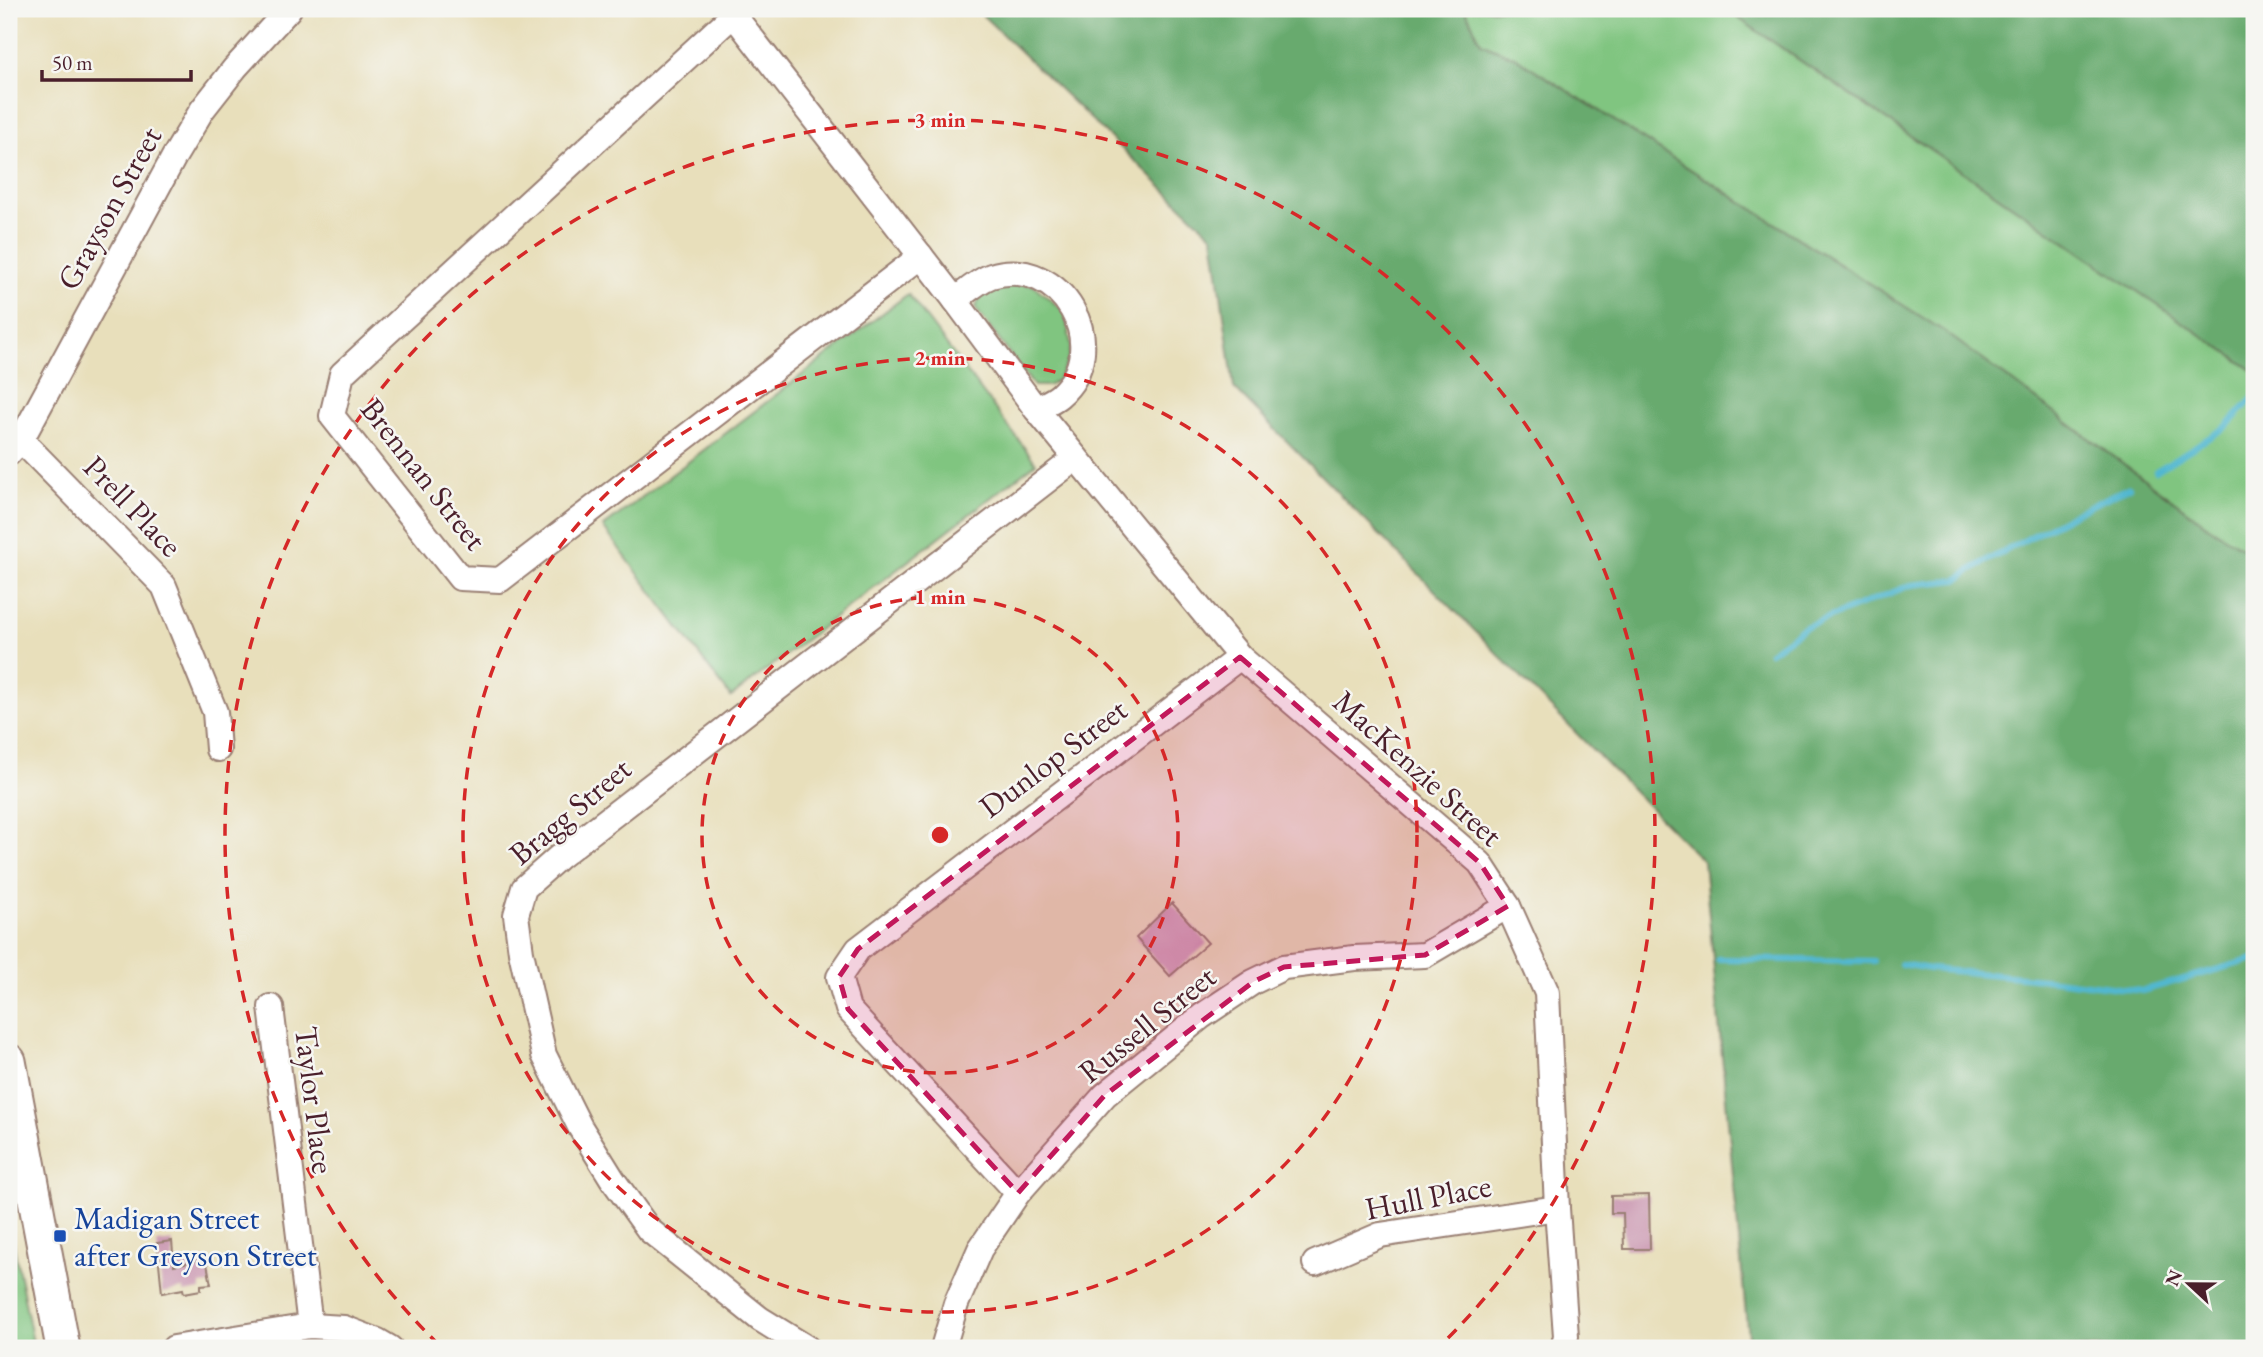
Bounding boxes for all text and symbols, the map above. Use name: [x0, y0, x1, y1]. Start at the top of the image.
scale bar: [42, 38, 191, 82]
text: 50 m: [52, 49, 93, 76]
text: 3 min: [914, 106, 966, 133]
street label: Grayson Street: [47, 119, 171, 297]
text: 2 min: [914, 344, 966, 371]
street label: Brennan Street: [351, 389, 497, 559]
street label: Prell Place: [74, 446, 192, 566]
text: 1 min: [914, 583, 966, 610]
street label: MacKenzie Street: [1324, 681, 1512, 855]
street label: Dunlop Street: [971, 689, 1135, 827]
street label: Bragg Street: [500, 748, 640, 874]
centre of rings: [928, 823, 952, 847]
street label: Russell Street: [1070, 956, 1224, 1092]
street label: Taylor Place: [285, 1024, 345, 1176]
street label: Hull Place: [1361, 1164, 1495, 1230]
place label: Madigan Street after Greyson Street: [74, 1197, 317, 1276]
marker: Madigan Street after Greyson Street: [52, 1228, 68, 1244]
north arrow: [2154, 1248, 2224, 1318]
text: N: [2159, 1265, 2188, 1290]

